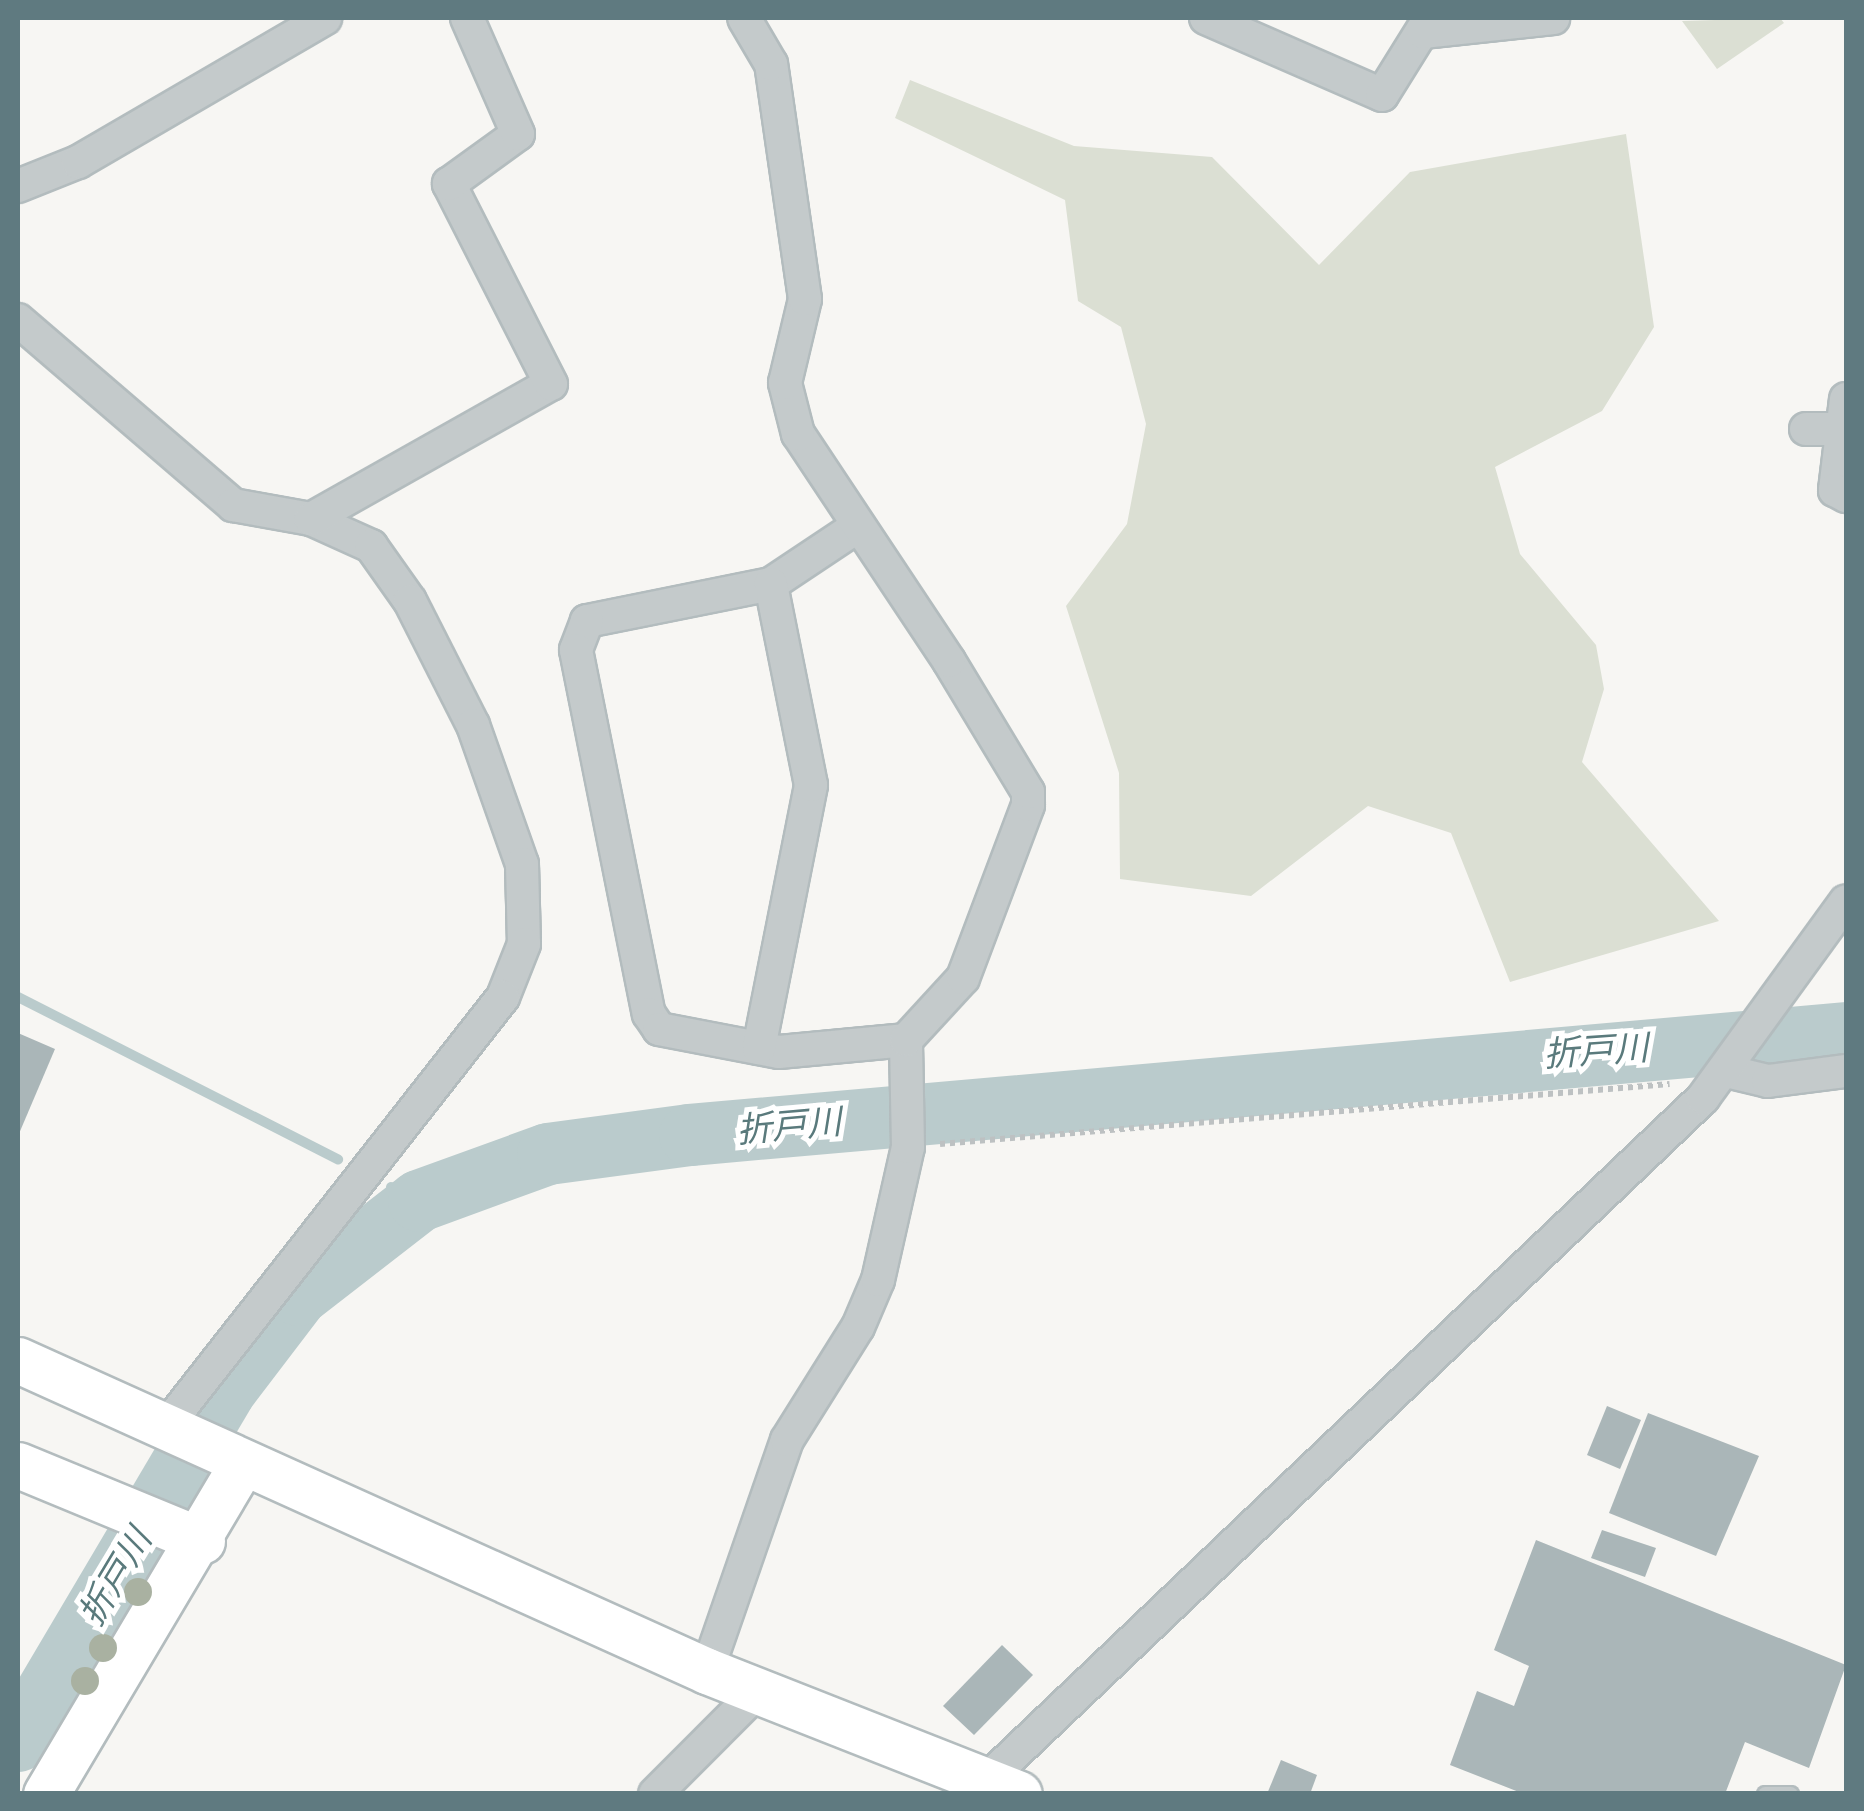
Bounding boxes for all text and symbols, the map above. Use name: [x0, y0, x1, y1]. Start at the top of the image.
water label: 折戸川: [1542, 1026, 1650, 1076]
water label: 折戸川: [735, 1101, 843, 1151]
water label: 折戸川: [70, 1521, 160, 1633]

